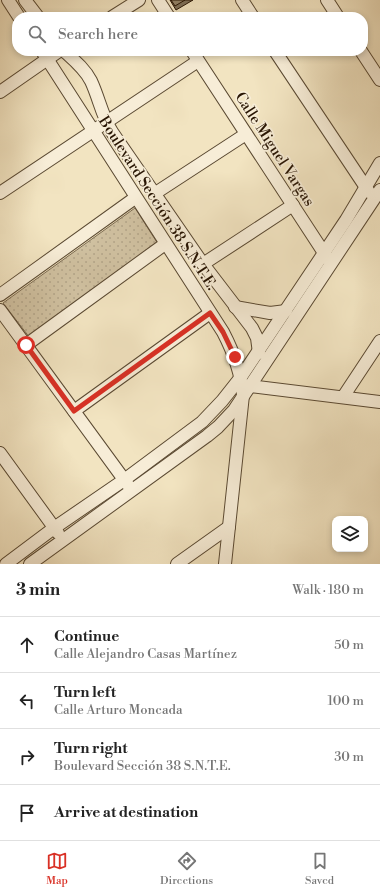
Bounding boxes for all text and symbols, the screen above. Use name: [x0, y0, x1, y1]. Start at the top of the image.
search box: [12, 12, 368, 56]
icon: search: [26, 23, 48, 45]
text: Search here: [58, 25, 138, 44]
street label: Calle Miguel Vargas: [231, 89, 319, 210]
street label: Boulevard Sección 38 S.N.T.E.: [94, 112, 221, 294]
route start: [17, 336, 35, 354]
route end: [226, 348, 244, 366]
map controls: [332, 516, 368, 552]
button: layers: [332, 516, 368, 552]
text: 3 min: [16, 579, 60, 601]
text: Walk · 180 m: [292, 582, 364, 598]
text: Continue: [54, 627, 119, 646]
icon: ahead: [16, 634, 38, 656]
text: 50 m: [334, 637, 364, 653]
text: Calle Alejandro Casas Martínez: [54, 646, 237, 662]
text: Turn left: [54, 683, 116, 702]
icon: left: [16, 690, 38, 712]
text: 100 m: [328, 693, 364, 709]
text: Calle Arturo Moncada: [54, 702, 182, 718]
text: Turn right: [54, 739, 128, 758]
icon: right: [16, 746, 38, 768]
text: 30 m: [334, 749, 364, 765]
text: Boulevard Sección 38 S.N.T.E.: [54, 758, 231, 774]
icon: arrive: [16, 802, 38, 824]
text: Arrive at destination: [54, 803, 198, 822]
tab: Map: [46, 850, 68, 888]
tab: Directions: [160, 850, 213, 888]
tab: Saved: [305, 850, 334, 888]

